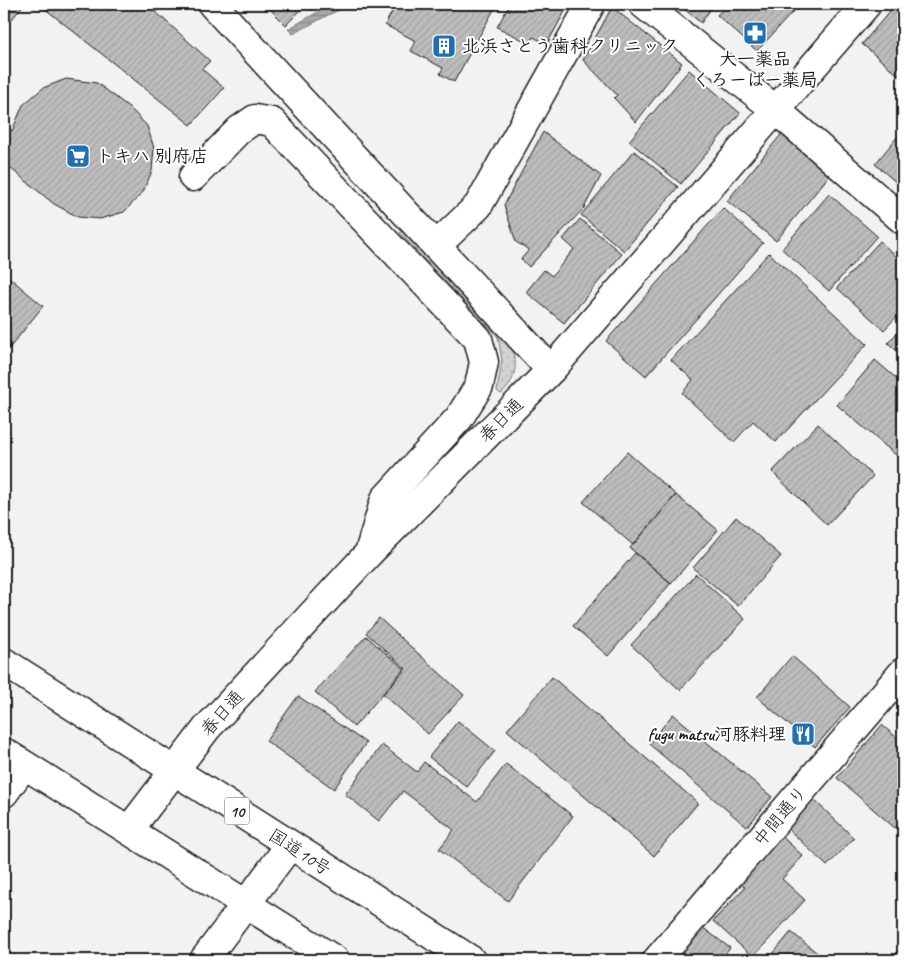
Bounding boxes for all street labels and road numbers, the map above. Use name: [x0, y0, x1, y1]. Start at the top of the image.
street label: 春日通: [474, 393, 528, 447]
street label: 春日通: [196, 686, 248, 740]
street label: 中間通り: [748, 781, 812, 851]
road number: 10: [224, 798, 250, 824]
street label: 国道10号: [265, 824, 335, 880]

